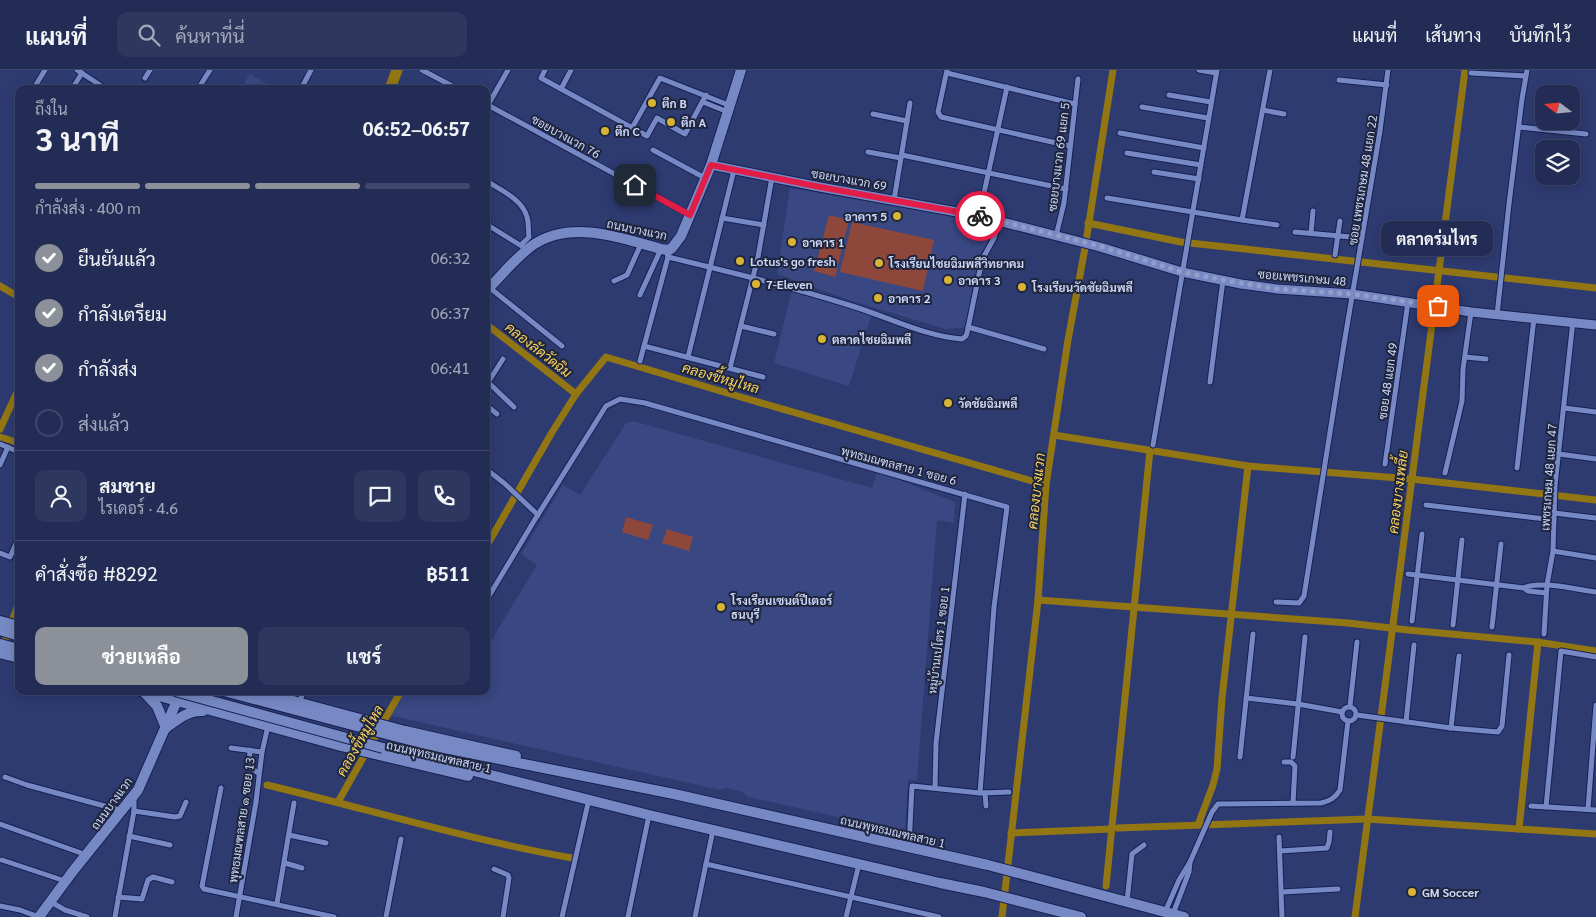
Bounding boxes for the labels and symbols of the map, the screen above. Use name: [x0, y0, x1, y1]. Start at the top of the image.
north arrow: [1535, 85, 1580, 130]
place label: ตึก B: [662, 95, 687, 111]
marker: ตึก B: [646, 97, 658, 109]
street label: ซอยบางแวก 69 แยก 5: [1043, 101, 1073, 212]
street label: ซอยบางแวก 76: [529, 110, 604, 162]
street label: ซอย เพชรเกษม 48 แยก 22: [1344, 113, 1380, 246]
place label: ตึก A: [681, 114, 706, 130]
marker: ตึก A: [665, 116, 677, 128]
place label: ตึก C: [615, 123, 640, 139]
marker: ตึก C: [599, 125, 611, 137]
pin: [614, 164, 656, 206]
street label: ซอยบางแวก 69: [810, 164, 888, 194]
courier: [955, 191, 1005, 241]
place label: อาคาร 5: [845, 208, 887, 224]
marker: อาคาร 5: [891, 210, 903, 222]
street label: ถนนบางแวก: [605, 215, 669, 243]
callout: ตลาดร่มไทร: [1382, 221, 1494, 256]
place label: อาคาร 1: [802, 234, 845, 250]
marker: อาคาร 1: [786, 236, 798, 248]
place label: Lotus's go fresh: [750, 253, 836, 269]
marker: Lotus's go fresh: [734, 255, 746, 267]
place label: โรงเรียนไชยฉิมพลีวิทยาคม: [888, 255, 1024, 271]
marker: โรงเรียนไชยฉิมพลีวิทยาคม: [873, 257, 885, 269]
street label: ซอยเพชรเกษม 48: [1257, 265, 1347, 289]
place label: อาคาร 3: [958, 272, 1001, 288]
marker: อาคาร 3: [942, 274, 954, 286]
place label: 7-Eleven: [766, 276, 813, 292]
marker: 7-Eleven: [750, 278, 762, 290]
place label: โรงเรียนวัดชัยฉิมพลี: [1031, 279, 1133, 295]
marker: โรงเรียนวัดชัยฉิมพลี: [1016, 281, 1028, 293]
pin: [1417, 285, 1459, 327]
place label: อาคาร 2: [888, 290, 931, 306]
marker: อาคาร 2: [872, 292, 884, 304]
water label: คลองลัดวัดฉิม: [502, 317, 576, 381]
place label: ตลาดไชยฉิมพลี: [832, 331, 911, 347]
marker: ตลาดไชยฉิมพลี: [816, 333, 828, 345]
street label: ซอย 48 แยก 49: [1374, 341, 1400, 420]
water label: คลองขี้หมูไหล: [680, 355, 762, 399]
place label: วัดชัยฉิมพลี: [958, 395, 1017, 411]
marker: วัดชัยฉิมพลี: [942, 397, 954, 409]
street label: เพชรเกษม 48 แยก 47: [1536, 423, 1560, 531]
street label: พุทธมณฑลสาย 1 ซอย 6: [839, 442, 959, 490]
water label: คลองบางเพลี้ย: [1380, 449, 1411, 535]
water label: คลองบางแวก: [1022, 452, 1048, 530]
street label: หมู่บ้านเปโตร 1 ซอย 1: [923, 585, 954, 695]
place label: โรงเรียนเซนต์ปีเตอร์ ธนบุรี: [730, 592, 834, 623]
marker: โรงเรียนเซนต์ปีเตอร์ ธนบุรี: [715, 601, 727, 613]
water label: คลองขี้หมูไหล: [329, 700, 388, 780]
street label: ถนนพุทธมณฑลสาย 1: [384, 736, 493, 778]
street label: พุทธมณฑลสาย ๑ ซอย 13: [224, 756, 260, 884]
street label: ถนนบางแวก: [87, 773, 136, 832]
street label: ถนนพุทธมณฑลสาย 1: [838, 811, 947, 853]
place label: GM Soccer: [1422, 884, 1479, 900]
marker: GM Soccer: [1406, 886, 1418, 898]

